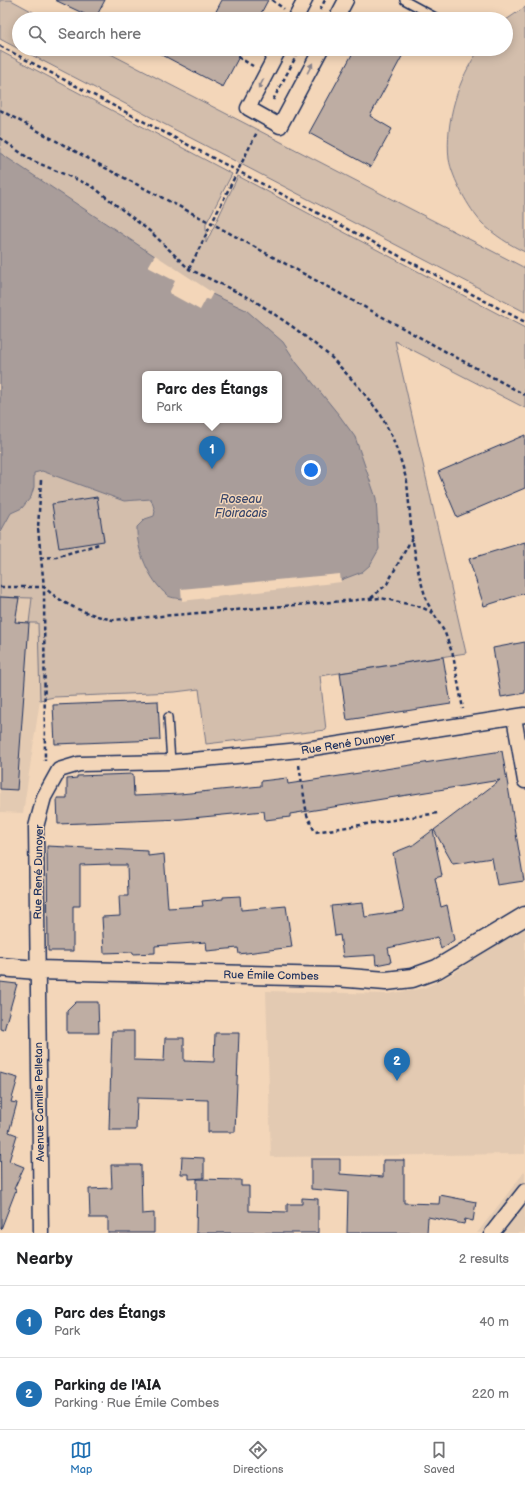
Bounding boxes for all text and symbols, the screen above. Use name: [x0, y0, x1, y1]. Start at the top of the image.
search box: [12, 12, 513, 56]
icon: search: [26, 23, 48, 45]
text: Search here: [58, 25, 141, 44]
one-way arrow: [307, 63, 314, 74]
one-way arrow: [257, 78, 264, 89]
popup: [142, 371, 282, 423]
text: Parc des Étangs: [156, 380, 268, 399]
text: Park: [156, 399, 182, 415]
pin: 1: [199, 436, 225, 469]
your location: [301, 460, 321, 480]
water label: Roseau Floiracais: [215, 492, 267, 521]
street label: Rue René Dunoyer: [300, 729, 397, 757]
street label: Rue René Dunoyer: [31, 823, 46, 920]
street label: Rue Émile Combes: [223, 967, 319, 983]
street label: Avenue Camille Pelletan: [32, 1042, 47, 1162]
pin: 2: [384, 1048, 410, 1081]
text: Nearby: [16, 1249, 73, 1269]
text: 2 results: [459, 1251, 509, 1267]
text: Parc des Étangs: [54, 1304, 166, 1323]
text: 1: [26, 1314, 32, 1330]
text: 40 m: [479, 1314, 509, 1330]
text: Park: [54, 1323, 80, 1339]
text: Parking de l'AIA: [54, 1376, 161, 1395]
text: 2: [25, 1386, 33, 1402]
text: 220 m: [472, 1386, 509, 1402]
text: Parking · Rue Émile Combes: [54, 1395, 219, 1411]
tab: Map: [70, 1439, 92, 1476]
tab: Directions: [233, 1439, 283, 1476]
tab: Saved: [424, 1439, 455, 1476]

